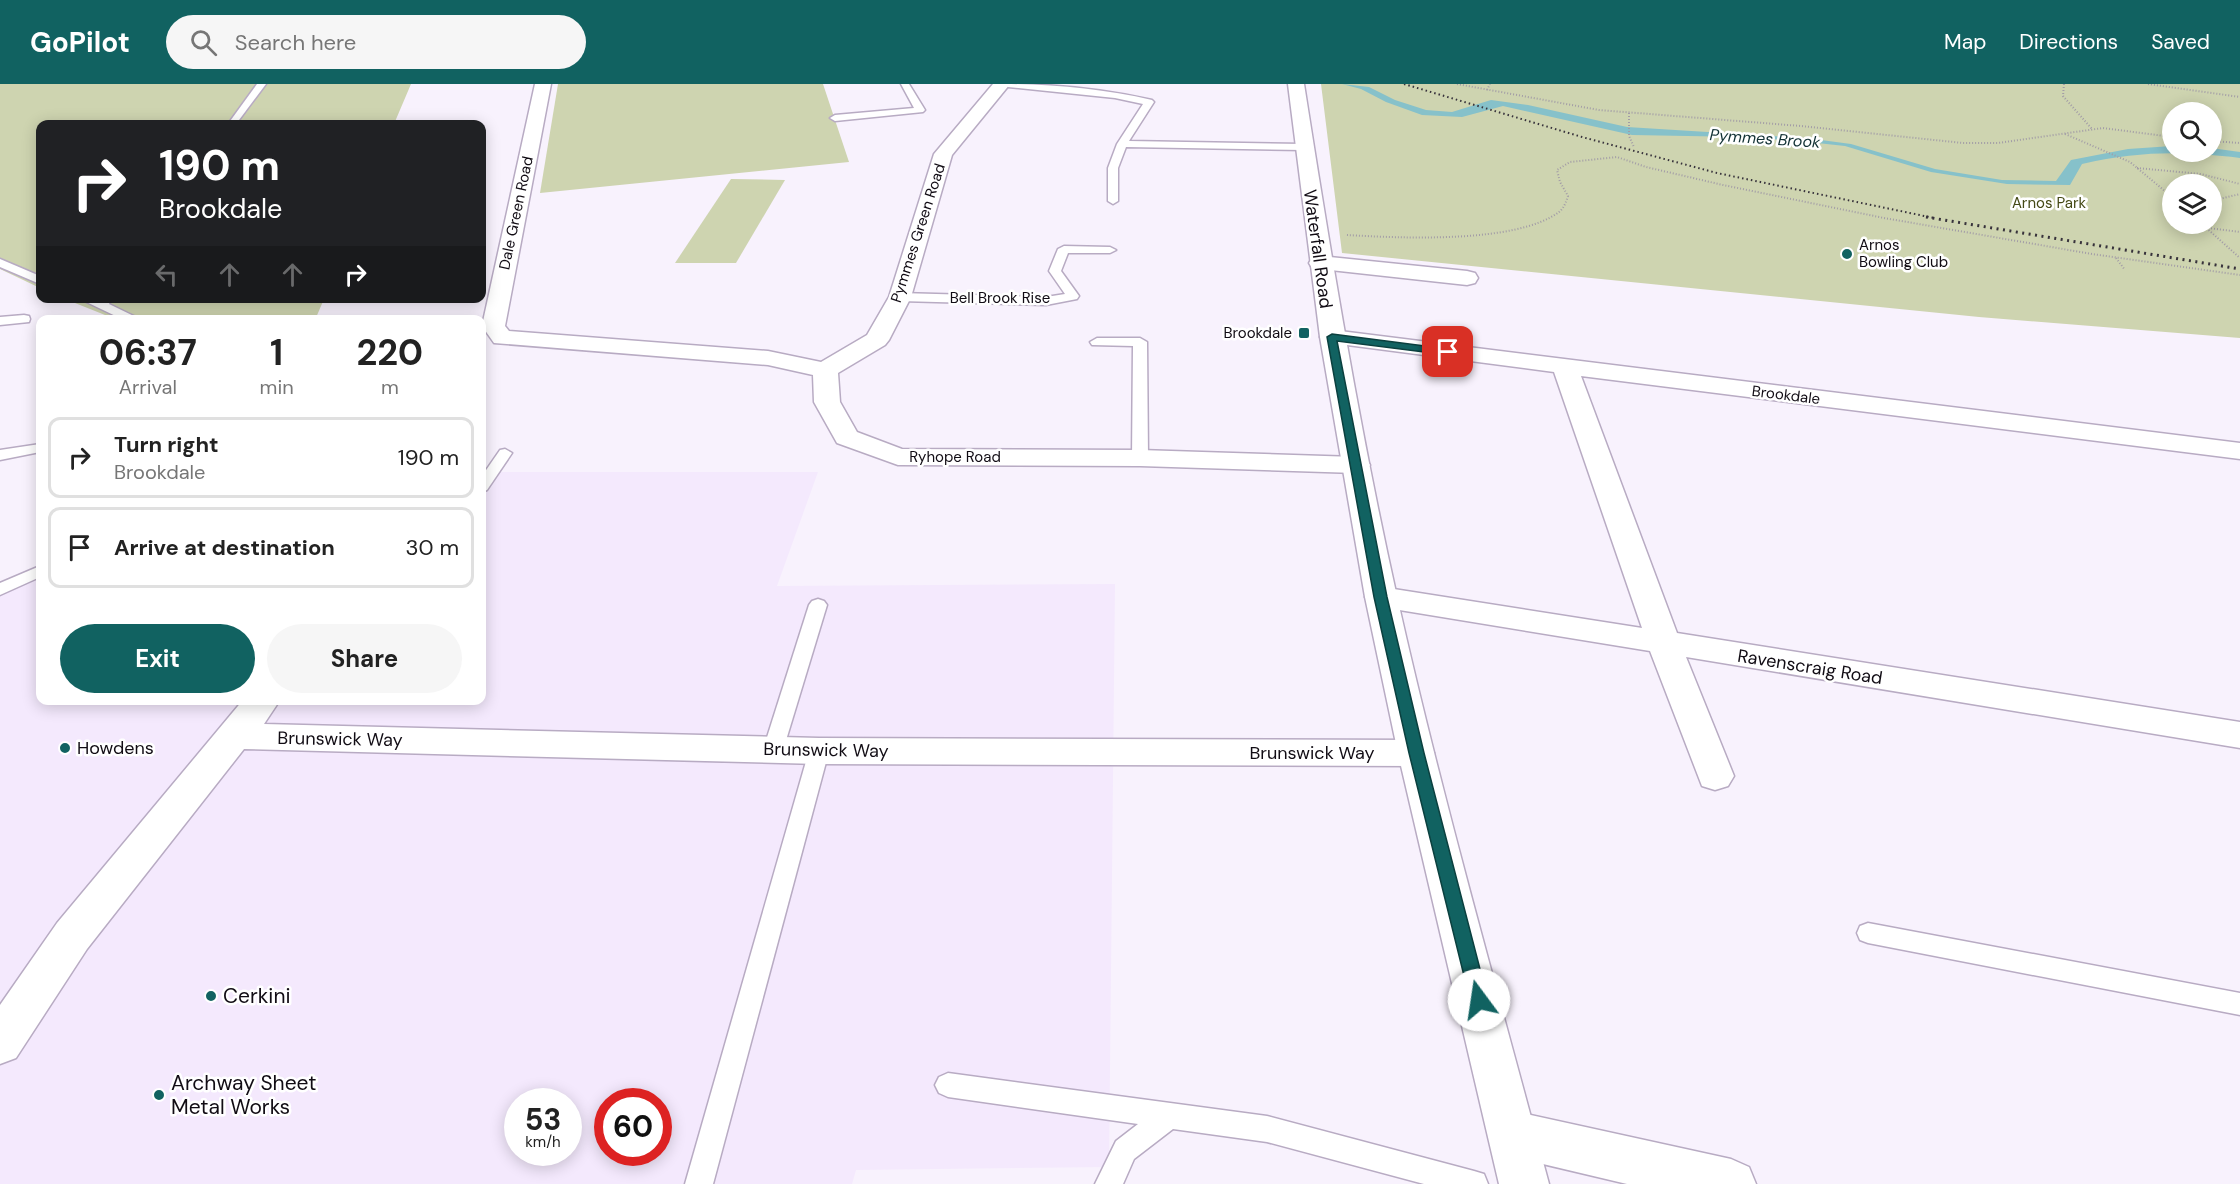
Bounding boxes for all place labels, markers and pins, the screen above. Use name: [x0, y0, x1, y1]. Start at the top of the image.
place label: Arnos Bowling Club: [1859, 235, 1948, 272]
marker: Arnos Bowling Club: [1840, 247, 1854, 261]
place label: Brookdale: [1223, 323, 1292, 343]
marker: Brookdale: [1297, 326, 1311, 340]
pin: [1422, 326, 1473, 377]
place label: Howdens: [77, 736, 154, 760]
marker: Howdens: [58, 741, 72, 755]
place label: Cerkini: [223, 982, 290, 1010]
marker: Cerkini: [204, 989, 218, 1003]
place label: Archway Sheet Metal Works: [171, 1069, 316, 1121]
marker: Archway Sheet Metal Works: [152, 1088, 166, 1102]

